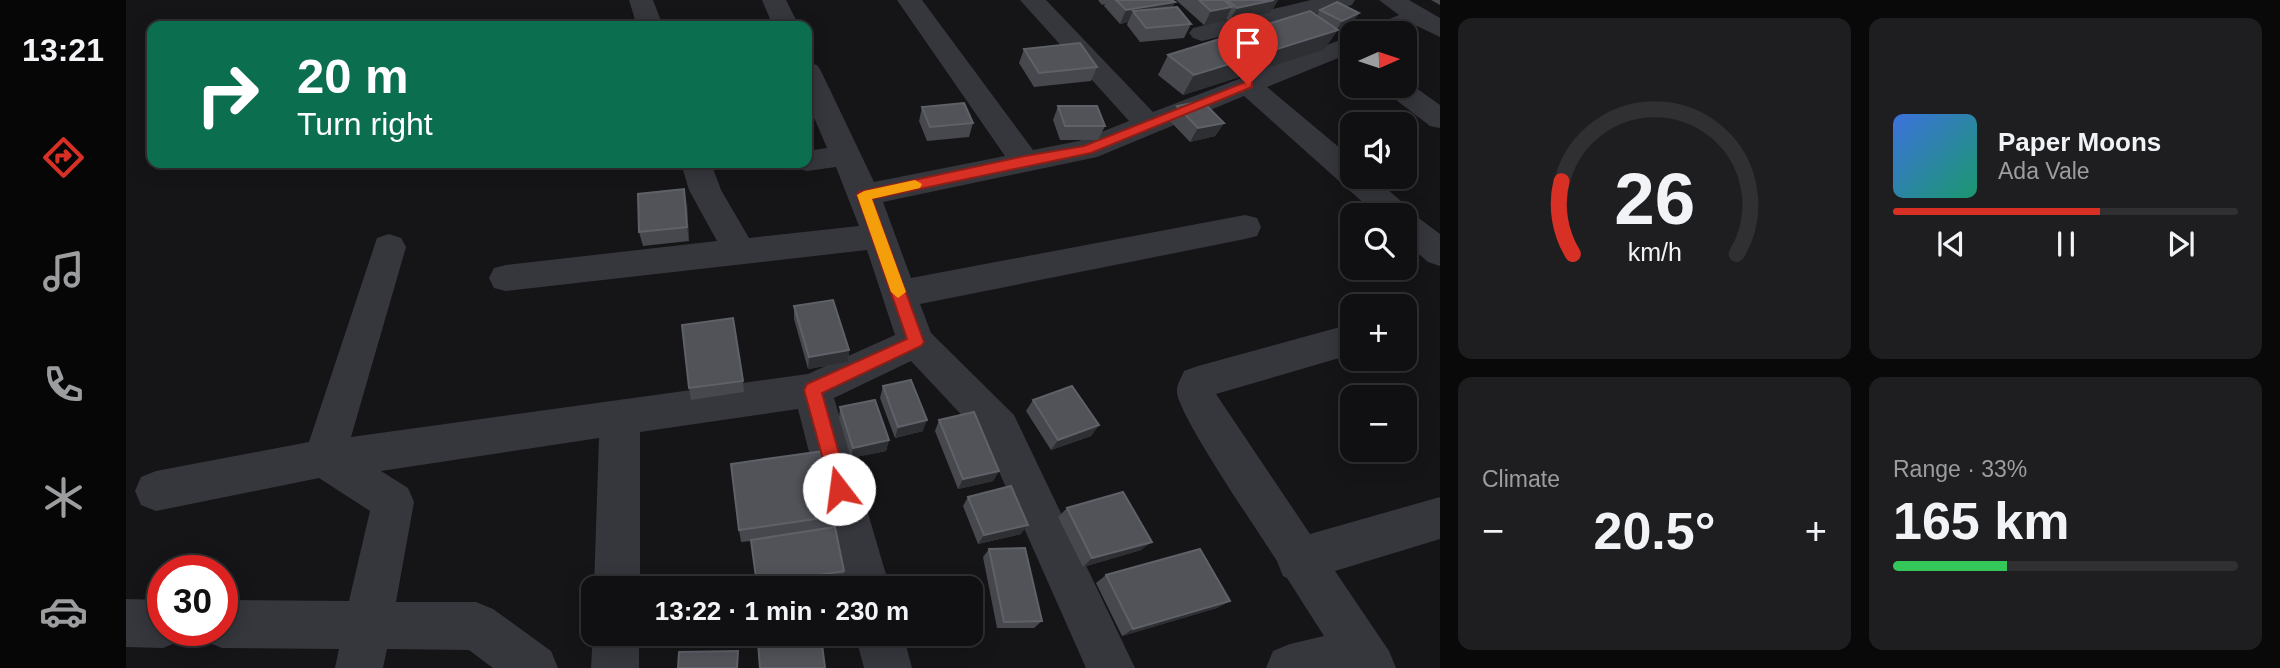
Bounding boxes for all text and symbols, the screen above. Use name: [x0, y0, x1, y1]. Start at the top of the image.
pin: [1218, 13, 1278, 85]
north arrow: [1340, 21, 1418, 98]
map controls: [1340, 21, 1417, 462]
icon: arrive: [1229, 24, 1267, 62]
text: 13:21: [22, 32, 104, 68]
icon: right: [182, 49, 273, 140]
text: 20 m: [297, 49, 409, 103]
text: Turn right: [297, 106, 433, 142]
button: sound: [1340, 112, 1417, 189]
text: Paper Moons: [1998, 127, 2161, 157]
icon: directions: [39, 133, 88, 182]
text: Ada Vale: [1998, 158, 2090, 184]
text: 26: [1614, 159, 1695, 240]
button: search: [1340, 203, 1417, 280]
icon: previous: [1932, 225, 1970, 263]
icon: pause: [2047, 225, 2085, 263]
icon: next: [2162, 225, 2200, 263]
text: km/h: [1627, 238, 1682, 266]
icon: music: [39, 247, 88, 296]
button: +: [1340, 294, 1417, 371]
icon: phone: [39, 360, 88, 409]
button: −: [1340, 385, 1417, 462]
position arrow: [802, 452, 876, 526]
text: Range · 33%: [1893, 456, 2027, 482]
text: Climate: [1482, 466, 1560, 492]
icon: climate: [39, 473, 88, 522]
text: 165 km: [1893, 492, 2069, 550]
text: 20.5°: [1593, 502, 1716, 560]
text: −: [1482, 510, 1504, 552]
text: +: [1805, 510, 1827, 552]
speed limit sign: 30: [147, 555, 238, 646]
icon: car: [39, 587, 88, 636]
text: 13:22 · 1 min · 230 m: [655, 596, 909, 626]

